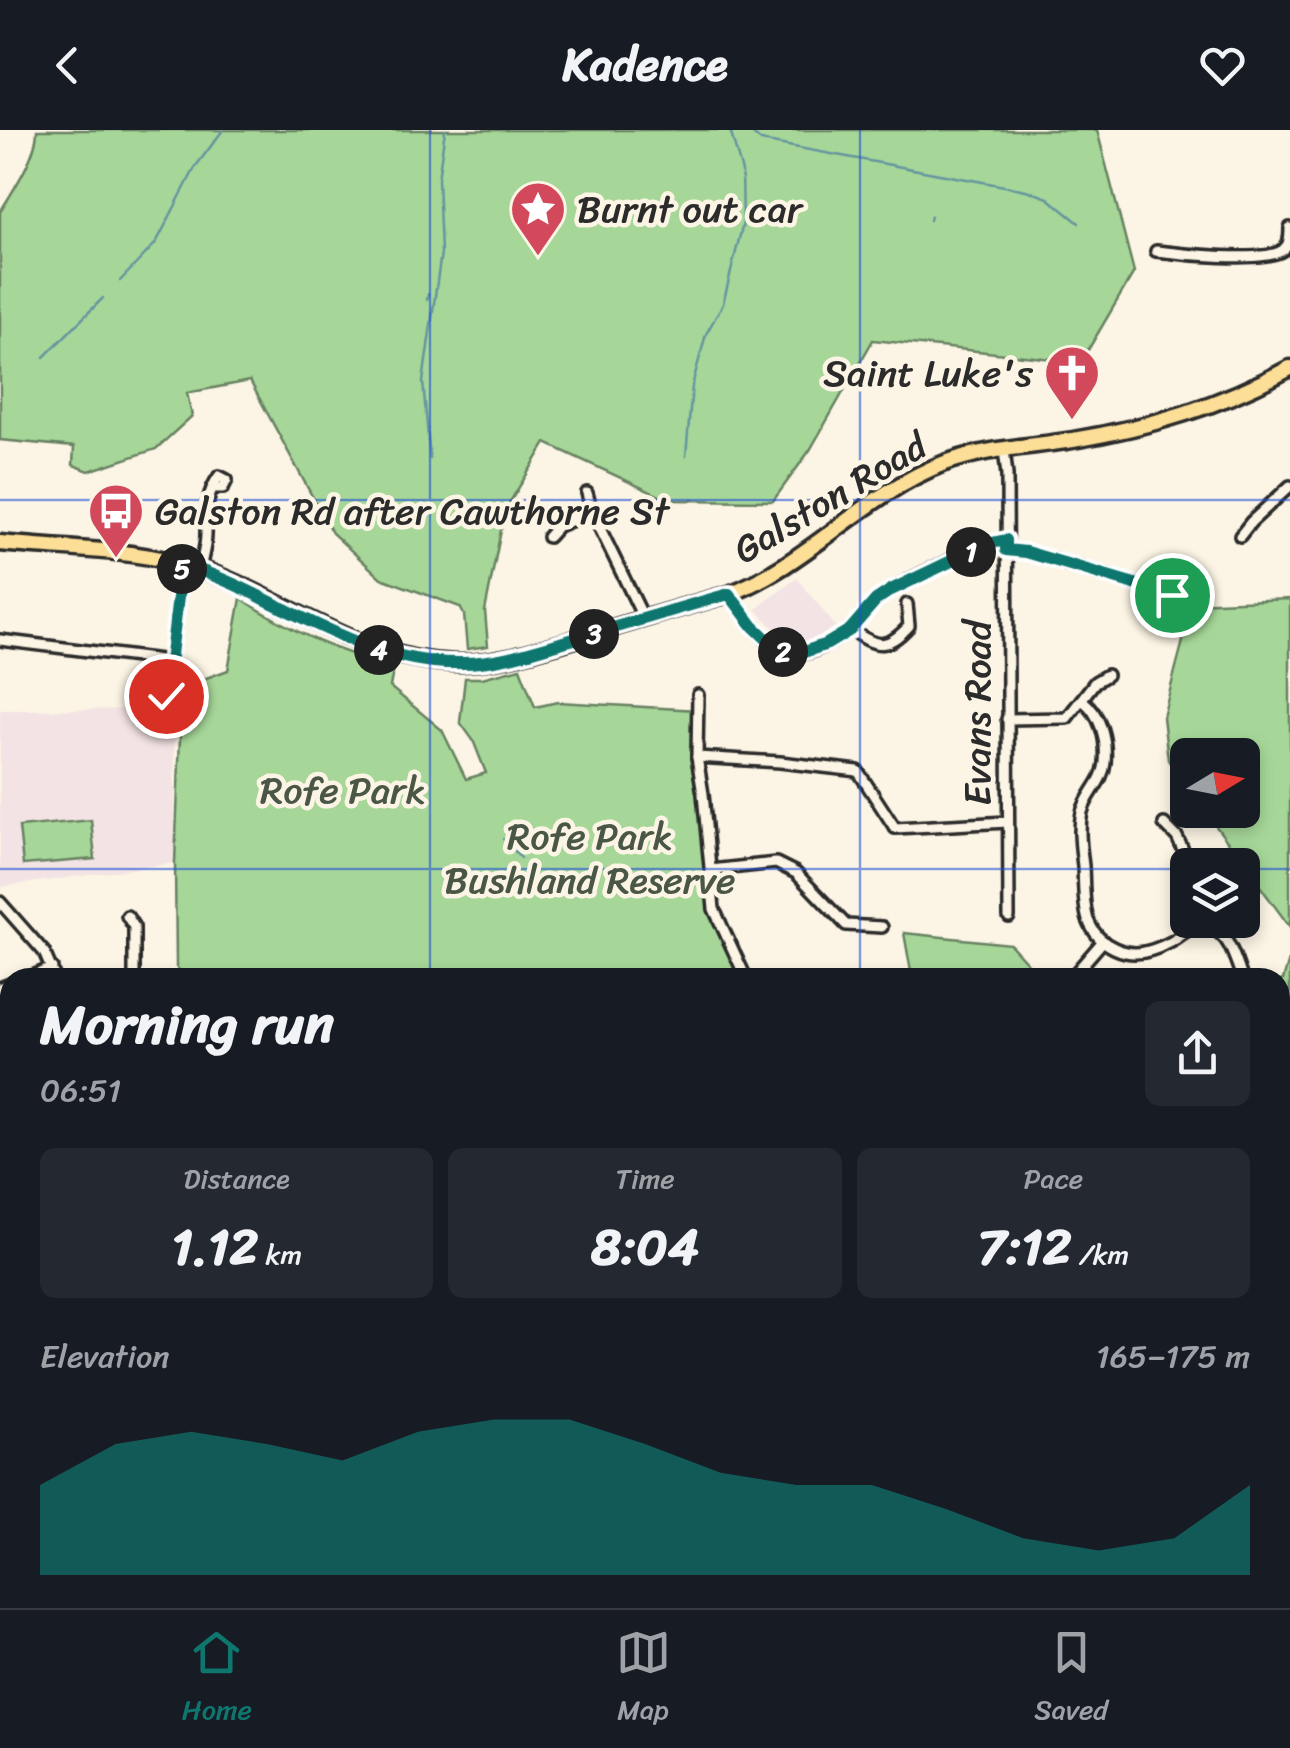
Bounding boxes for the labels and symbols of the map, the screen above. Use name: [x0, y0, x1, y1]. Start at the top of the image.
place label: Burnt out car: [577, 176, 805, 243]
place icon: Burnt out car: [508, 179, 568, 258]
place label: Saint Luke's: [823, 340, 1034, 407]
church icon: Saint Luke's: [1042, 343, 1102, 422]
street label: Galston Road: [720, 412, 942, 583]
place label: Galston Rd after Cawthorne St: [155, 478, 671, 545]
bus stop icon: Galston Rd after Cawthorne St: [86, 481, 146, 560]
pin: 1: [946, 527, 996, 577]
pin: 5: [157, 544, 207, 594]
pin: [1130, 553, 1215, 638]
pin: 3: [569, 609, 619, 659]
street label: Evans Road: [944, 617, 1011, 806]
pin: 4: [354, 625, 404, 675]
pin: 2: [758, 627, 808, 677]
pin: [124, 654, 209, 739]
north arrow: [1170, 738, 1260, 828]
park label: Rofe Park: [260, 757, 426, 824]
park label: Rofe Park Bushland Reserve: [444, 803, 736, 914]

